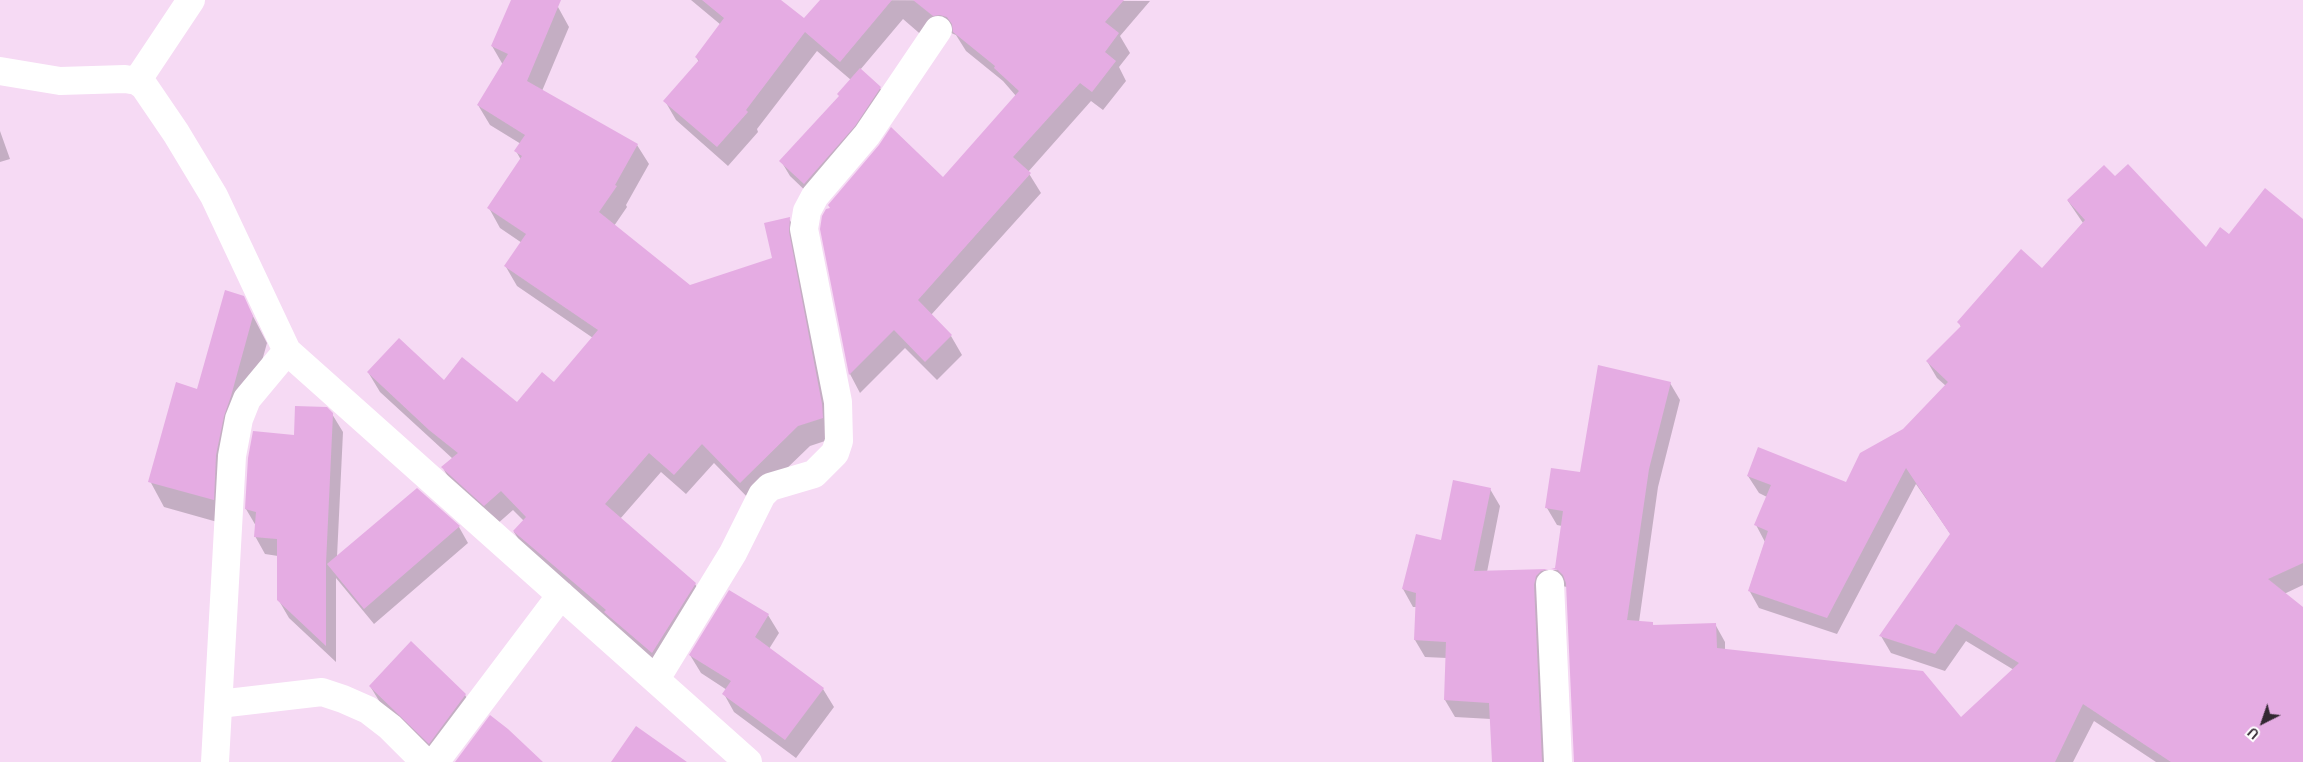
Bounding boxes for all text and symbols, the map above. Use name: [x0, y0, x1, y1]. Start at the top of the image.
north arrow: [2238, 697, 2288, 747]
text: U: [2244, 723, 2263, 743]

